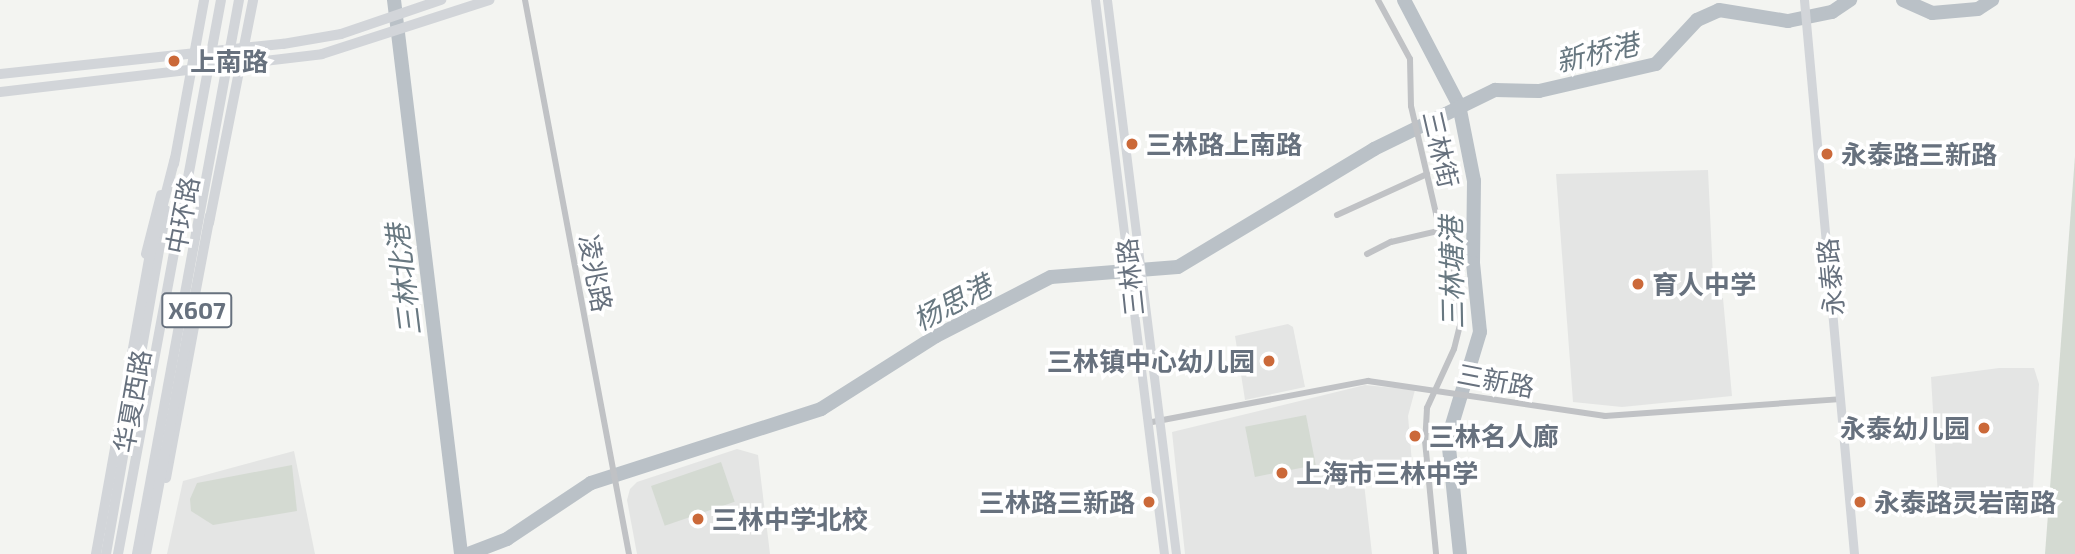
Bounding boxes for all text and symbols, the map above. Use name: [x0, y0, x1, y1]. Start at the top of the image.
water label: 新桥港: [1552, 26, 1642, 78]
place label: 上南路: [190, 45, 268, 77]
marker: 上南路: [164, 51, 184, 71]
street label: 三林街: [1417, 107, 1465, 191]
place label: 三林路上南路: [1146, 128, 1302, 160]
marker: 三林路上南路: [1124, 136, 1140, 152]
place label: 永泰路三新路: [1841, 138, 1997, 170]
marker: 永泰路三新路: [1819, 146, 1835, 162]
street label: 中环路: [159, 174, 205, 256]
water label: 三林塘港: [1433, 217, 1469, 329]
water label: 三林北港: [380, 222, 426, 338]
street label: 凌兆路: [573, 232, 619, 314]
street label: 三林路: [1110, 237, 1150, 317]
street label: 永泰路: [1811, 237, 1849, 317]
water label: 杨思港: [907, 267, 997, 337]
place label: 育人中学: [1652, 268, 1756, 300]
marker: 育人中学: [1630, 276, 1646, 292]
road number: X607: [160, 290, 234, 330]
place label: 三林镇中心幼儿园: [1047, 345, 1255, 377]
street label: 华夏西路: [108, 347, 156, 455]
marker: 三林镇中心幼儿园: [1261, 353, 1277, 369]
street label: 三新路: [1455, 357, 1537, 403]
place label: 永泰幼儿园: [1840, 412, 1970, 444]
place label: 三林名人廊: [1429, 420, 1559, 452]
marker: 永泰幼儿园: [1976, 420, 1992, 436]
marker: 三林名人廊: [1407, 428, 1423, 444]
place label: 上海市三林中学: [1296, 457, 1478, 489]
marker: 上海市三林中学: [1274, 465, 1290, 481]
place label: 三林路三新路: [979, 486, 1135, 518]
place label: 永泰路灵岩南路: [1874, 486, 2056, 518]
marker: 三林路三新路: [1141, 494, 1157, 510]
marker: 永泰路灵岩南路: [1852, 494, 1868, 510]
place label: 三林中学北校: [712, 503, 868, 535]
marker: 三林中学北校: [690, 511, 706, 527]

